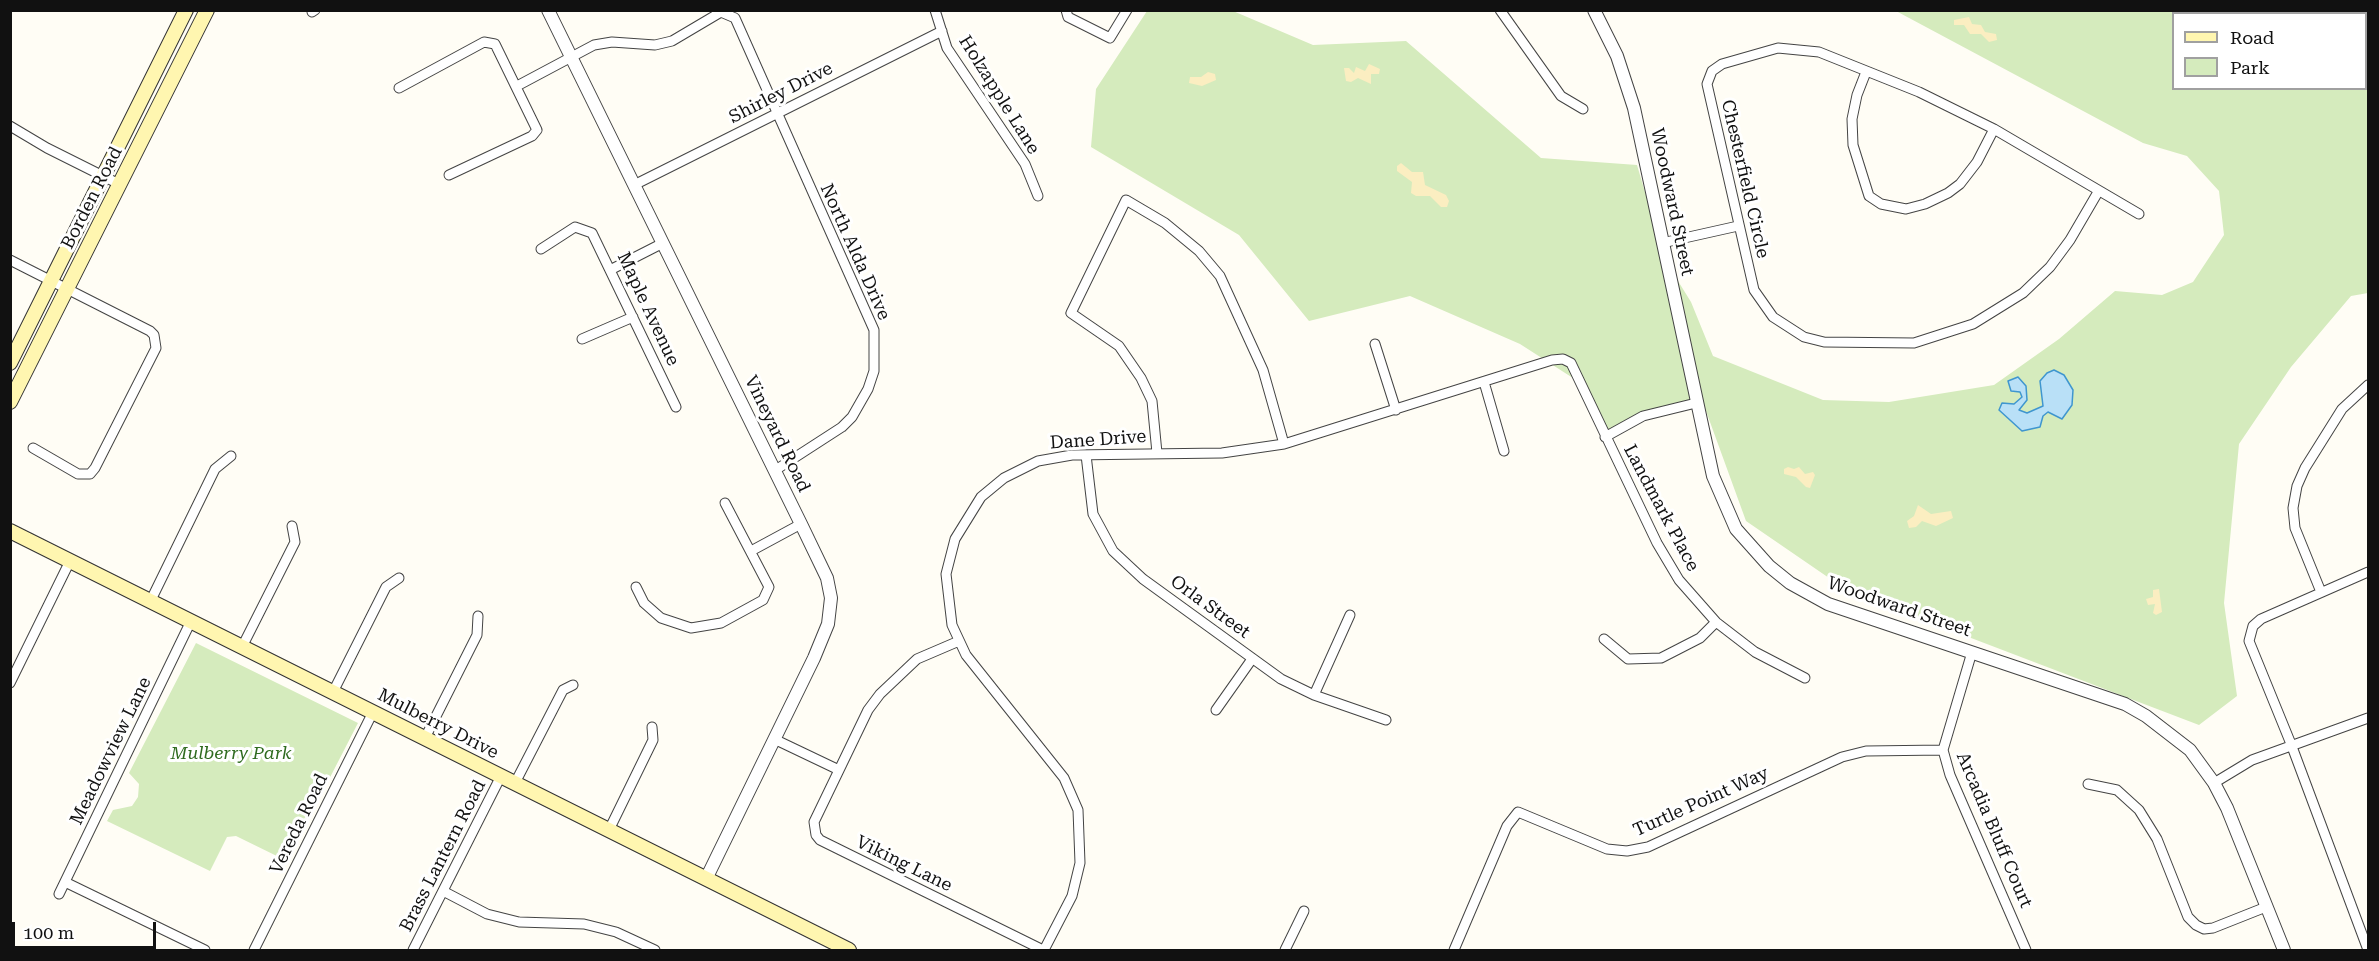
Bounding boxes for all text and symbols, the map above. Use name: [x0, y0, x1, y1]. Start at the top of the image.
legend: [2172, 12, 2367, 90]
text: Road: [2230, 27, 2274, 48]
street label: Holzapple Lane: [954, 32, 1044, 158]
text: Park: [2230, 57, 2270, 78]
street label: Shirley Drive: [726, 58, 836, 128]
street label: Chesterfield Circle: [1716, 98, 1774, 260]
street label: Woodward Street: [1646, 126, 1698, 278]
street label: Borden Road: [57, 143, 127, 253]
street label: North Alda Drive: [815, 180, 895, 324]
street label: Maple Avenue: [612, 249, 684, 369]
street label: Vineyard Road: [739, 372, 815, 496]
street label: Dane Drive: [1049, 426, 1147, 454]
street label: Landmark Place: [1619, 441, 1703, 575]
street label: Orla Street: [1166, 571, 1254, 643]
street label: Woodward Street: [1824, 572, 1974, 642]
street label: Meadowview Lane: [66, 674, 156, 828]
street label: Mulberry Drive: [374, 684, 502, 764]
park label: Mulberry Park: [170, 743, 292, 765]
street label: Arcadia Bluff Court: [1951, 749, 2037, 911]
street label: Turtle Point Way: [1630, 762, 1772, 842]
street label: Vereda Road: [265, 770, 333, 878]
street label: Brass Lantern Road: [395, 776, 491, 936]
street label: Viking Lane: [852, 831, 956, 897]
scale bar: [15, 910, 159, 948]
text: 100 m: [23, 922, 74, 943]

